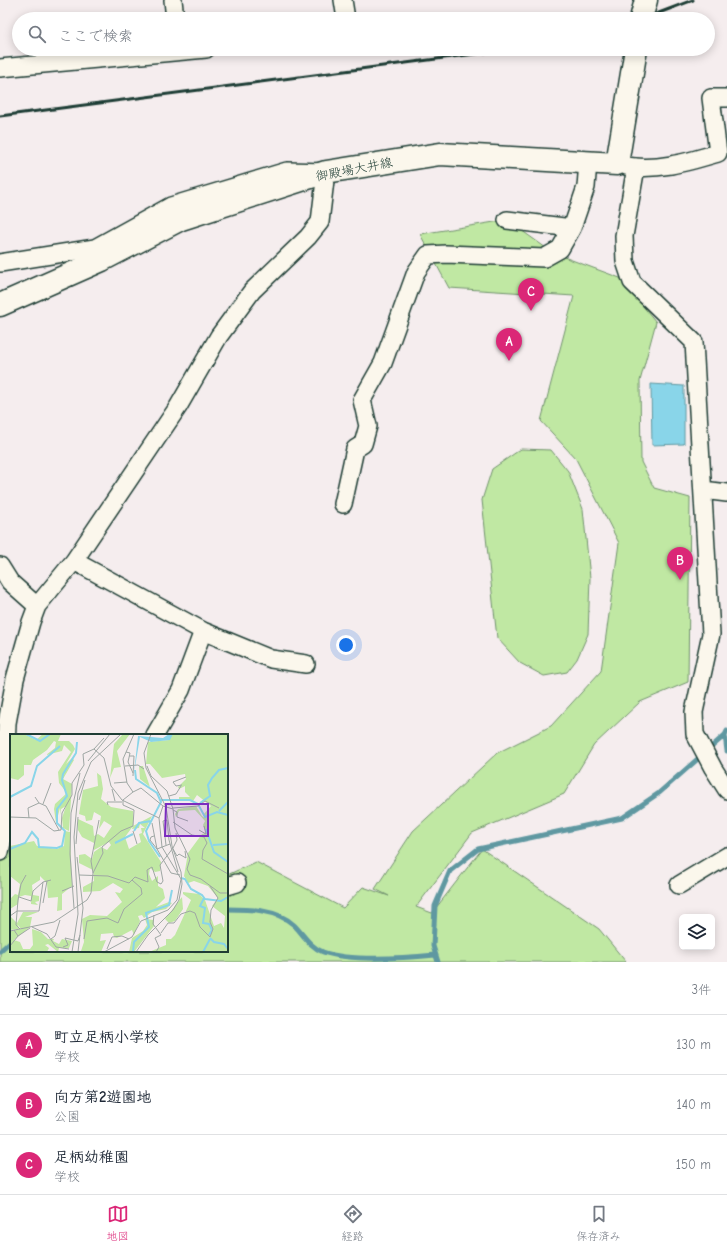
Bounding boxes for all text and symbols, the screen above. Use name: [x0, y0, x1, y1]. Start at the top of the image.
search box: [12, 12, 715, 56]
icon: search: [26, 23, 48, 45]
text: ここで検索: [58, 27, 133, 45]
street label: 御殿場大井線: [314, 154, 395, 184]
pin: C: [518, 278, 544, 311]
pin: A: [496, 328, 522, 361]
pin: B: [667, 547, 693, 580]
your location: [336, 635, 356, 655]
inset map: [10, 734, 228, 952]
map controls: [679, 914, 715, 950]
button: layers: [679, 914, 715, 950]
text: 周辺: [16, 981, 50, 1000]
text: 3件: [691, 982, 711, 997]
text: 町立足柄小学校: [54, 1028, 159, 1046]
text: A: [25, 1037, 33, 1052]
text: 130 m: [676, 1037, 711, 1052]
text: 学校: [54, 1049, 80, 1064]
text: 向方第2遊園地: [54, 1088, 151, 1106]
text: B: [25, 1097, 33, 1112]
text: 140 m: [677, 1097, 711, 1112]
text: 公園: [54, 1109, 80, 1124]
text: 足柄幼稚園: [54, 1148, 129, 1166]
text: C: [25, 1157, 33, 1172]
text: 150 m: [676, 1157, 711, 1172]
text: 学校: [54, 1169, 80, 1184]
tab: 地図: [107, 1203, 129, 1243]
tab: 経路: [342, 1203, 364, 1243]
tab: 保存済み: [577, 1203, 621, 1243]

